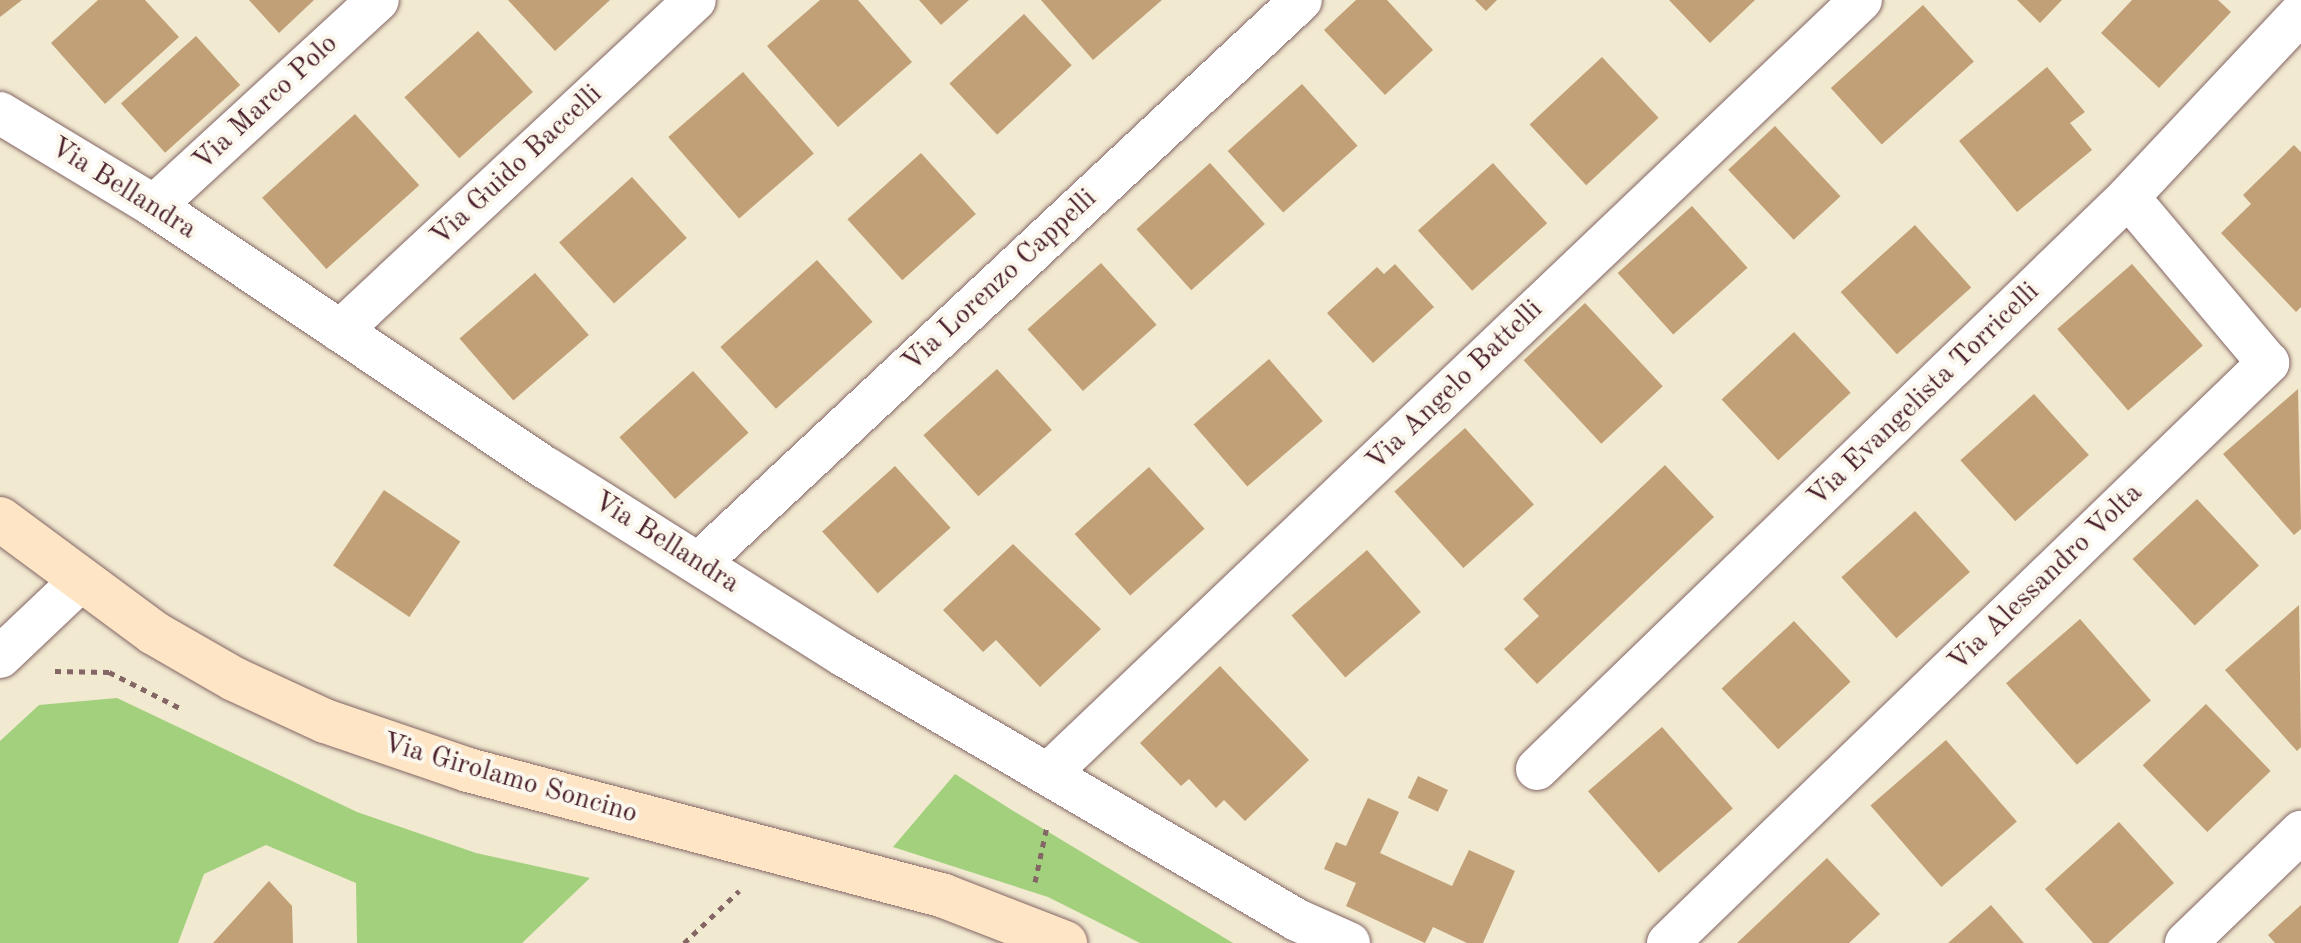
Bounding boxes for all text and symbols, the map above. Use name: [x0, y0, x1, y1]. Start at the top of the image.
street label: Via Marco Polo: [187, 28, 345, 178]
street label: Via Guido Baccelli: [424, 78, 610, 254]
street label: Via Bellandra: [44, 131, 202, 247]
street label: Via Lorenzo Cappelli: [896, 182, 1104, 380]
street label: Via Evangelista Torricelli: [1801, 276, 2047, 514]
street label: Via Angelo Battelli: [1360, 293, 1550, 479]
street label: Via Alessandro Volta: [1942, 477, 2150, 679]
street label: Via Bellandra: [587, 485, 745, 601]
street label: Via Girolamo Soncino: [379, 727, 641, 831]

